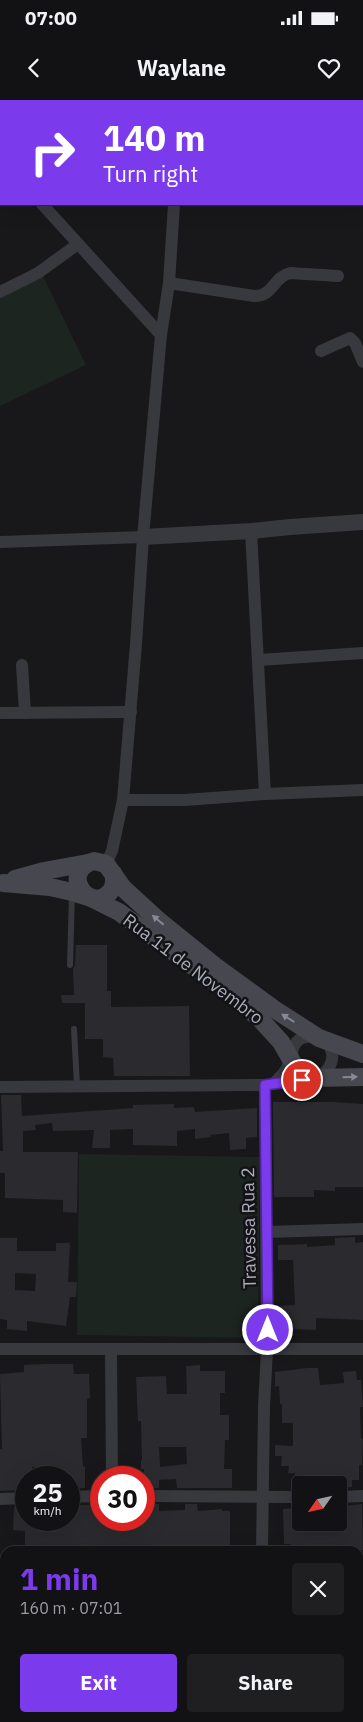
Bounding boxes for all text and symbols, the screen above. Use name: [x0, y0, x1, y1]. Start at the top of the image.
text: 07:00: [25, 6, 77, 30]
text: Waylane: [137, 53, 226, 82]
icon: back: [20, 54, 48, 82]
icon: heart: [315, 54, 343, 82]
text: 140 m: [103, 115, 206, 161]
icon: right: [20, 120, 85, 185]
text: Turn right: [103, 159, 198, 188]
street label: Rua 11 de Novembro: [118, 908, 268, 1029]
one-way arrow: [152, 915, 165, 926]
one-way arrow: [282, 1013, 295, 1022]
pin: [281, 1059, 323, 1101]
icon: arrive: [288, 1066, 316, 1094]
one-way arrow: [343, 1073, 359, 1081]
street label: Travessa Rua 2: [236, 1167, 261, 1289]
position arrow: [241, 1303, 293, 1355]
speed limit sign: 30: [90, 1466, 155, 1531]
text: 25: [32, 1476, 63, 1509]
north arrow: [292, 1476, 348, 1531]
map controls: [292, 1476, 347, 1531]
text: km/h: [33, 1503, 62, 1518]
text: 1 min: [20, 1559, 98, 1598]
button: close: [292, 1563, 344, 1615]
text: 160 m · 07:01: [20, 1598, 122, 1618]
button: Exit: [20, 1654, 177, 1712]
button: Share: [187, 1654, 344, 1712]

